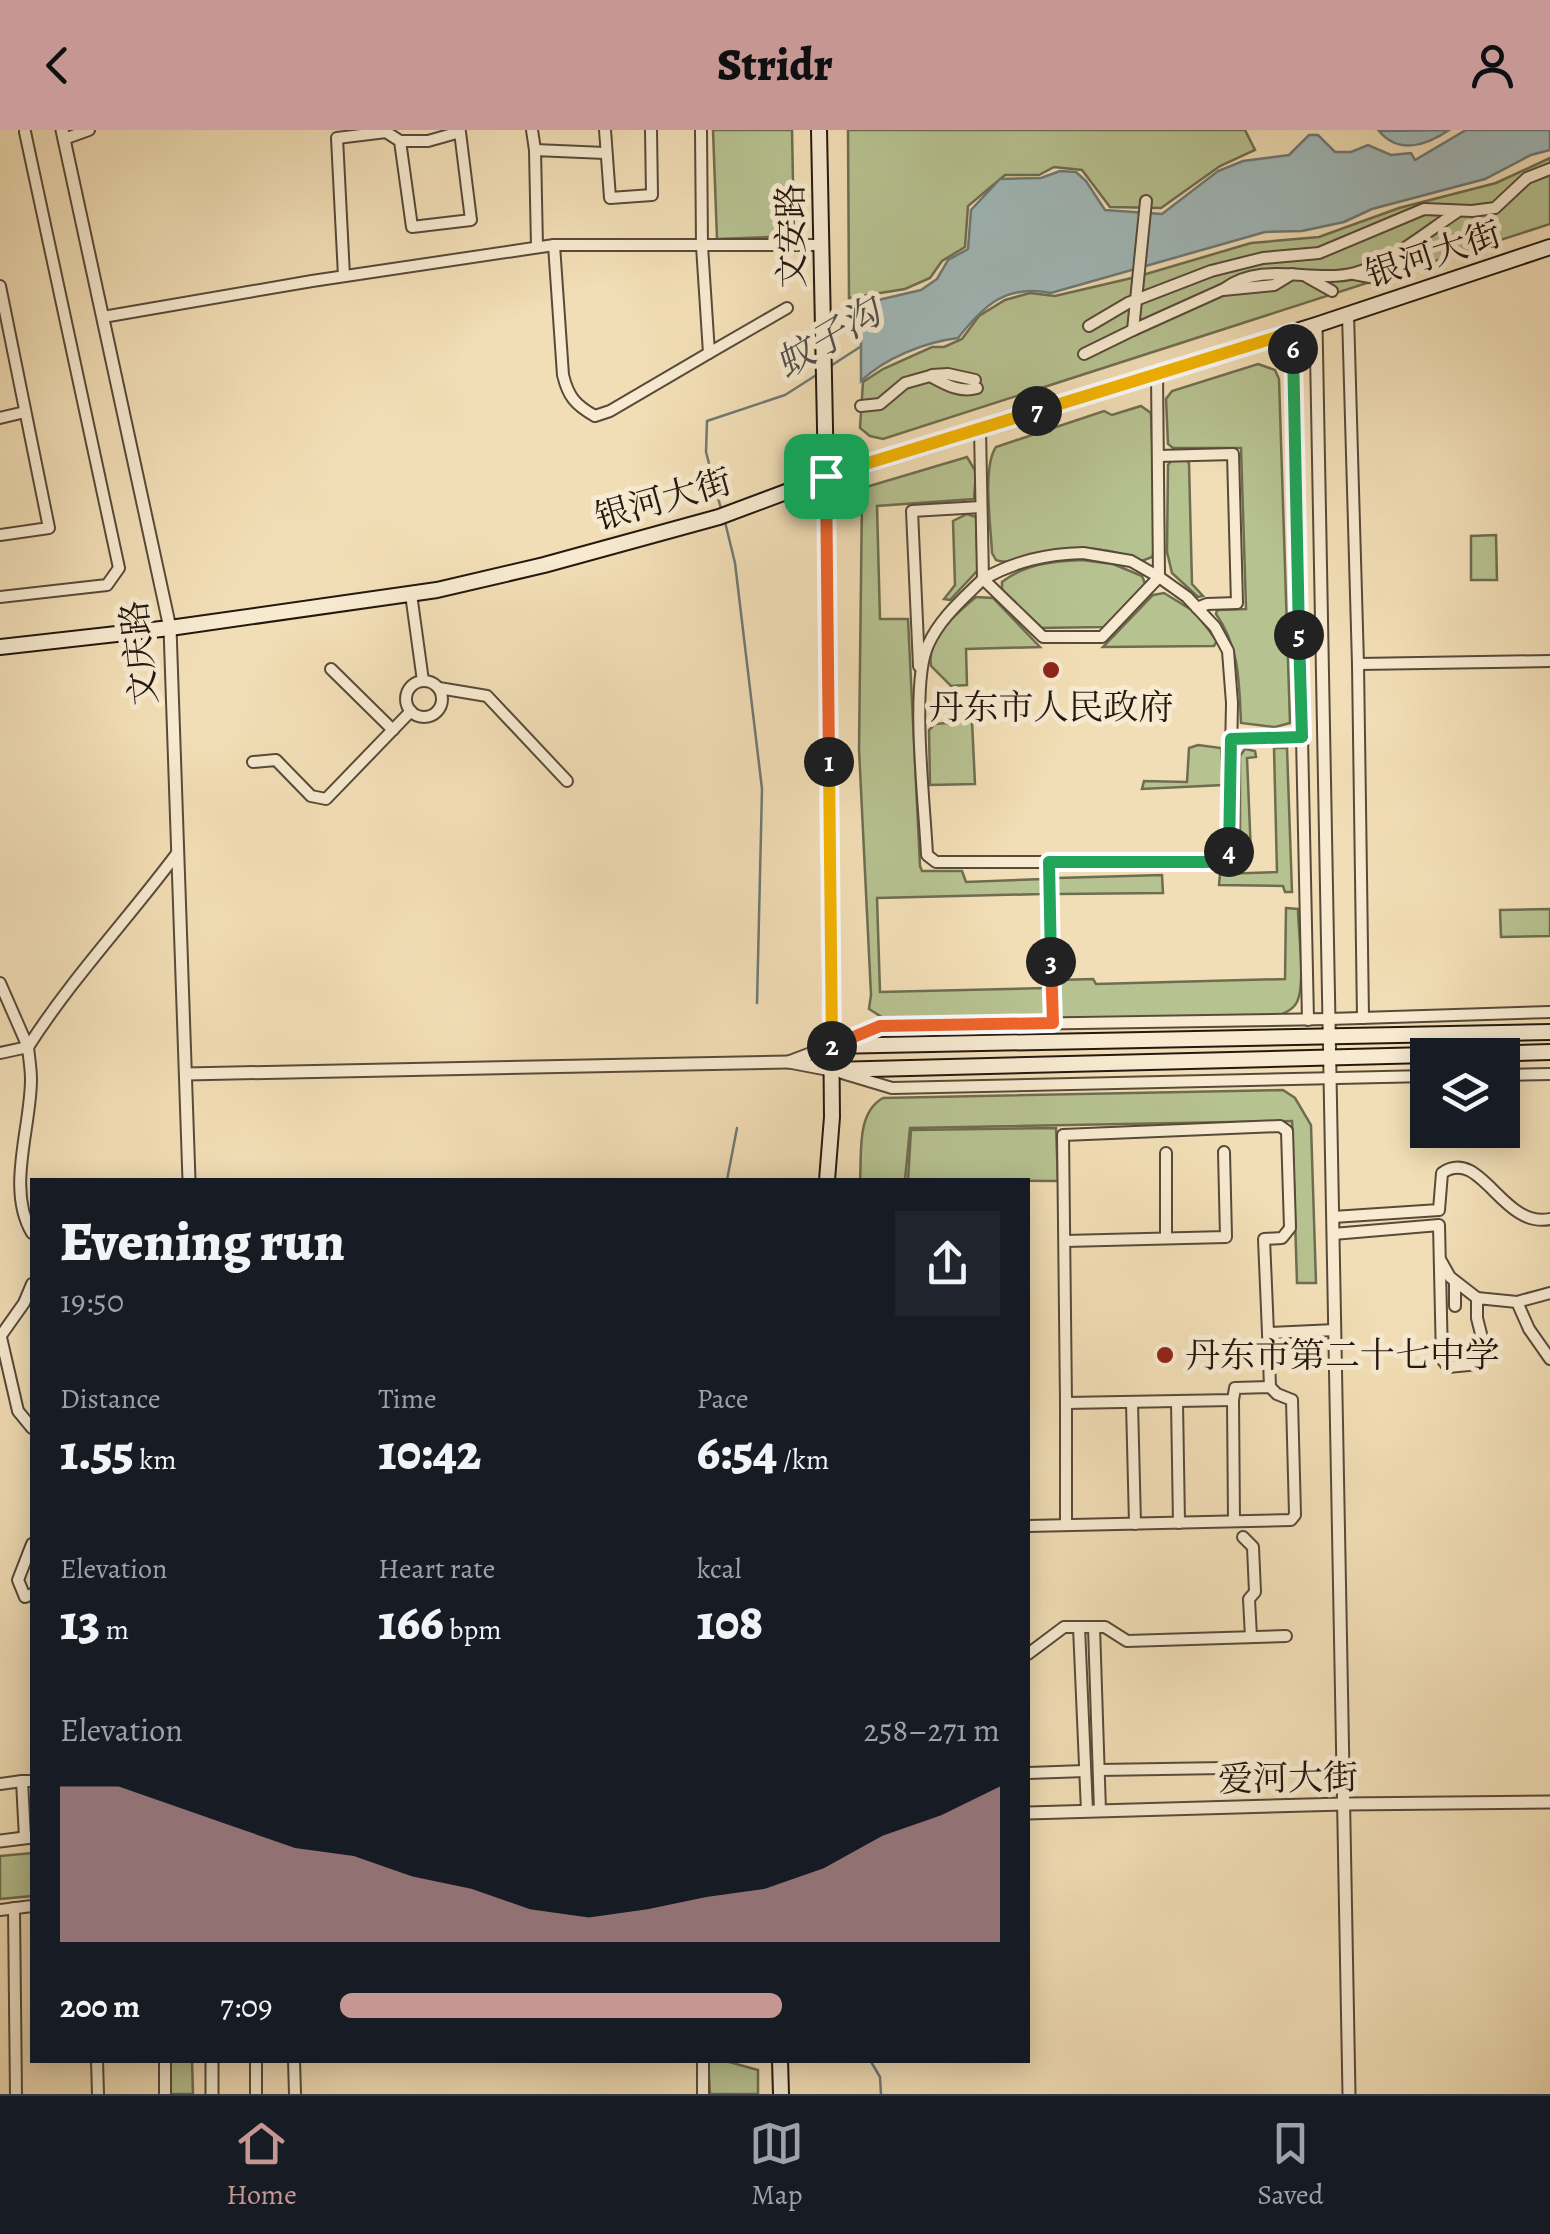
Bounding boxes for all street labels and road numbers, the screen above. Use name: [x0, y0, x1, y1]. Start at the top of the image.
street label: 文安路: [766, 183, 816, 289]
street label: 银河大街: [1359, 210, 1507, 298]
street label: 银河大街: [589, 457, 737, 541]
street label: 文庆路: [110, 598, 168, 708]
street label: 爱河大街: [1218, 1753, 1358, 1803]

